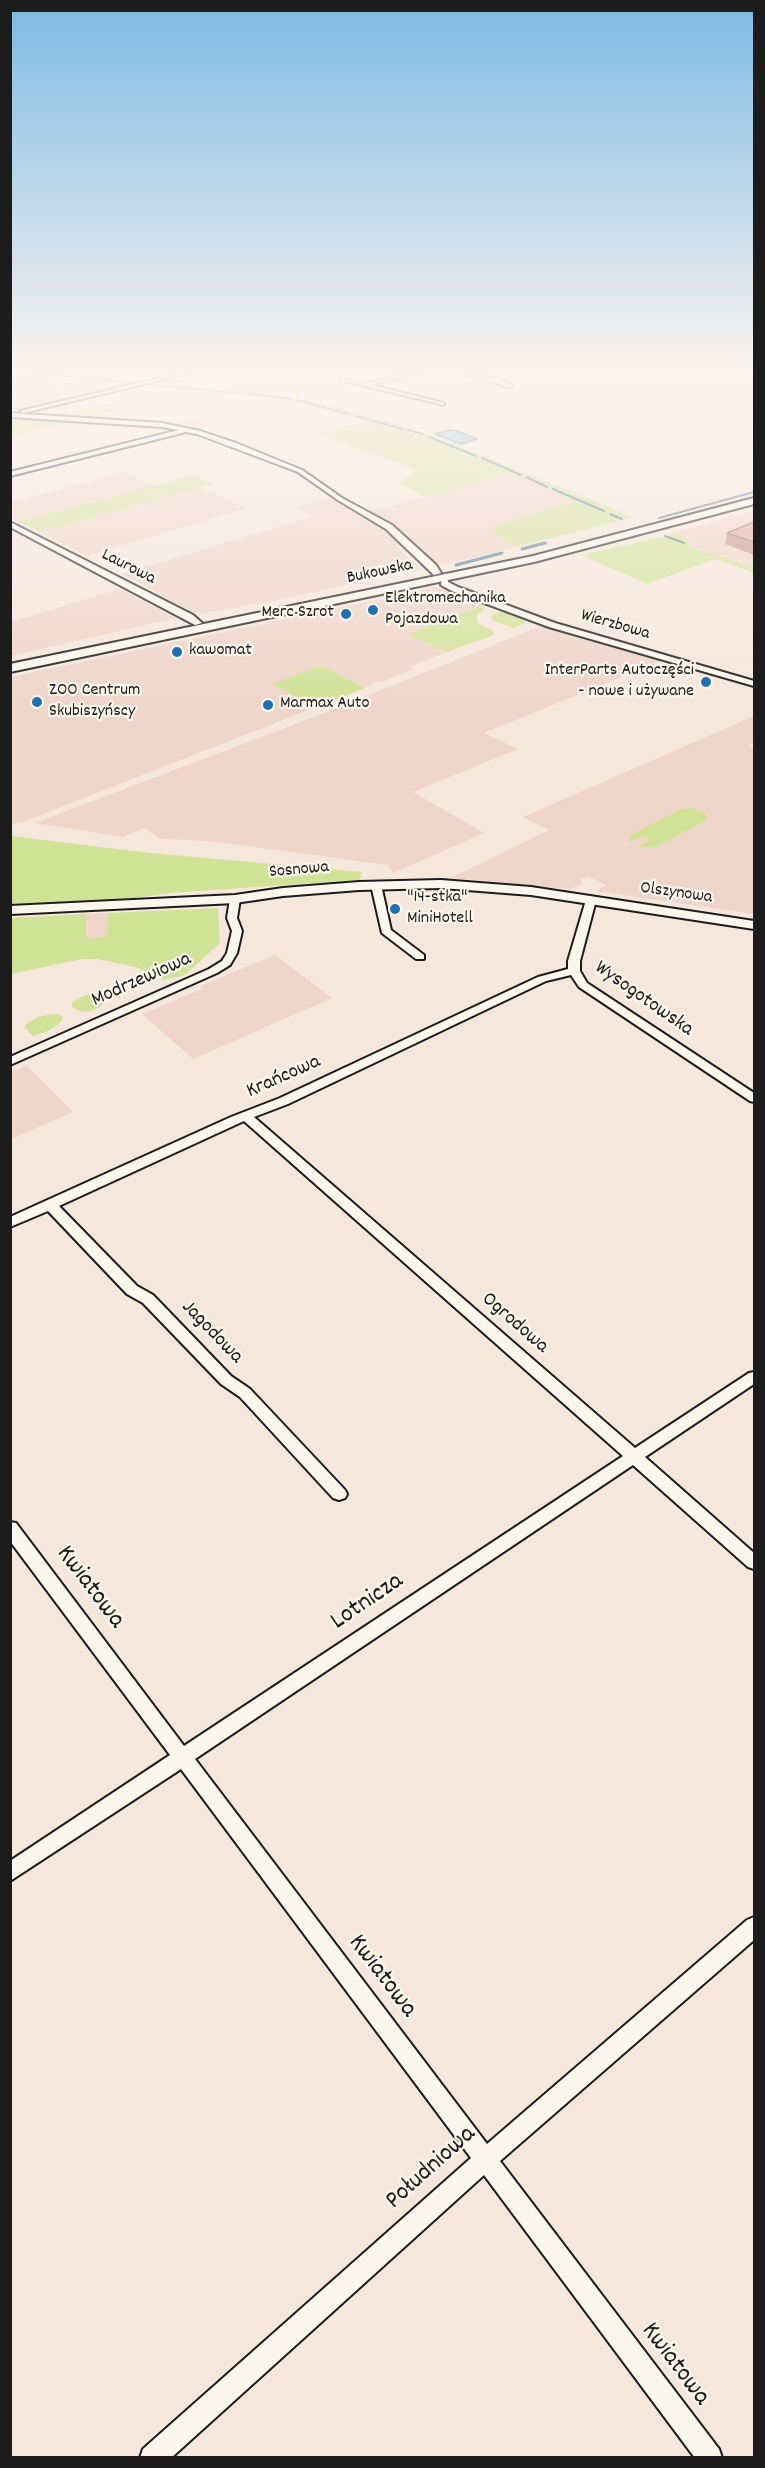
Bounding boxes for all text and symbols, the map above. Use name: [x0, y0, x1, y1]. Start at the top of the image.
street label: Laurowa: [97, 545, 159, 591]
street label: Bukowska: [345, 556, 415, 590]
place label: Elektromechanika Pojazdowa: [385, 589, 506, 632]
place label: Merc Szrot: [261, 603, 334, 625]
marker: Elektromechanika Pojazdowa: [366, 603, 380, 617]
street label: Wierzbowa: [578, 606, 652, 646]
marker: Merc Szrot: [339, 607, 353, 621]
place label: kawomat: [189, 641, 252, 663]
marker: kawomat: [170, 645, 184, 659]
place label: InterParts Autoczęści - nowe i używane: [545, 661, 694, 704]
marker: InterParts Autoczęści - nowe i używane: [699, 675, 713, 689]
place label: ZOO Centrum Skubiszyńscy: [49, 681, 140, 724]
place label: Marmax Auto: [280, 694, 370, 716]
marker: ZOO Centrum Skubiszyńscy: [30, 695, 44, 709]
marker: Marmax Auto: [261, 698, 275, 712]
street label: Sosnowa: [268, 858, 330, 884]
street label: Olszynowa: [639, 878, 713, 910]
place label: "14-stka" MiniHotell: [407, 888, 473, 930]
marker: "14-stka" MiniHotell: [388, 902, 402, 916]
street label: Modrzewiowa: [88, 948, 196, 1014]
street label: Wysogotowska: [589, 957, 697, 1043]
street label: Krańcowa: [243, 1051, 325, 1105]
street label: Ogrodowa: [475, 1288, 553, 1360]
street label: Jagodowa: [175, 1296, 247, 1370]
street label: Kwiatowa: [48, 1540, 130, 1636]
street label: Lotnicza: [326, 1567, 410, 1639]
street label: Kwiatowa: [340, 1929, 422, 2025]
street label: Południowa: [380, 2120, 484, 2218]
street label: Kwiatowa: [633, 2317, 715, 2413]

